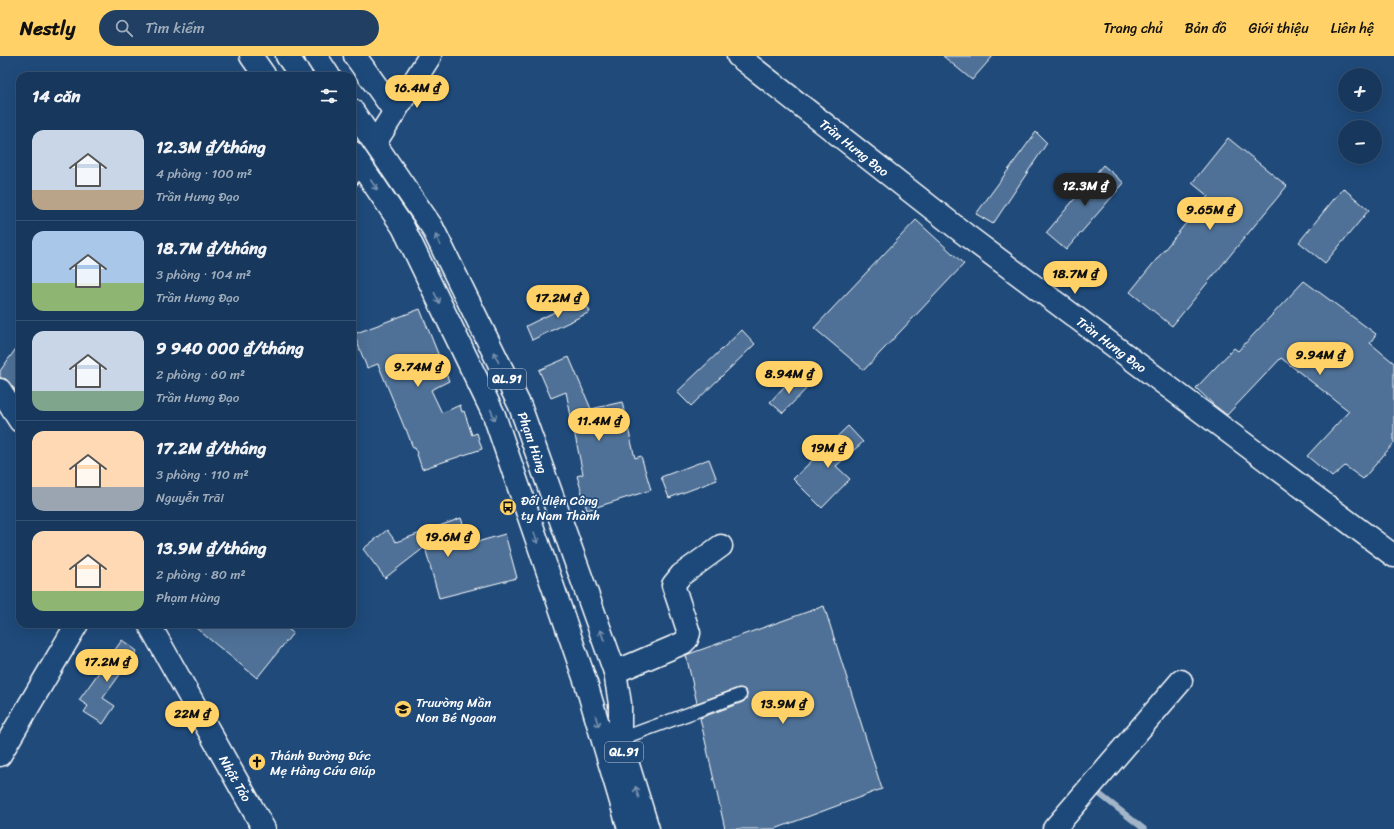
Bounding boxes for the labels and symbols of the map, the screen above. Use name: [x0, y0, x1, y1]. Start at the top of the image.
pin: 16.4M ₫: [380, 75, 454, 109]
street label: Trần Hưng Đạo: [814, 113, 894, 183]
pin: 12.3M ₫: [1048, 173, 1122, 207]
one-way arrow: [370, 179, 378, 190]
pin: 9.65M ₫: [1173, 197, 1247, 231]
one-way arrow: [434, 235, 441, 247]
pin: 18.7M ₫: [1038, 261, 1112, 295]
pin: 17.2M ₫: [521, 285, 595, 319]
one-way arrow: [434, 292, 441, 304]
street label: Trần Hưng Đạo: [1071, 310, 1152, 379]
pin: 9.94M ₫: [1283, 342, 1357, 376]
one-way arrow: [492, 351, 499, 363]
pin: 9.74M ₫: [381, 354, 455, 388]
pin: 8.94M ₫: [752, 361, 826, 395]
road number: QL.91: [488, 369, 526, 389]
pin: 11.4M ₫: [562, 408, 636, 442]
one-way arrow: [490, 409, 498, 421]
street label: Phạm Hùng: [511, 409, 554, 477]
pin: 19M ₫: [800, 435, 856, 469]
place label: Đối diện Công ty Nam Thành: [521, 489, 600, 527]
bus stop icon: Đối diện Công ty Nam Thành: [498, 497, 518, 517]
pin: 19.6M ₫: [411, 524, 485, 558]
one-way arrow: [533, 531, 540, 544]
one-way arrow: [598, 629, 605, 642]
pin: 17.2M ₫: [70, 649, 144, 683]
place label: Truường Mần Non Bé Ngoan: [416, 691, 496, 729]
pin: 13.9M ₫: [746, 691, 820, 725]
school or university icon: Truường Mần Non Bé Ngoan: [393, 699, 413, 719]
pin: 22M ₫: [164, 701, 220, 735]
one-way arrow: [594, 714, 601, 727]
road number: QL.91: [605, 742, 643, 762]
place label: Thánh Đường Đức Mẹ Hằng Cứu Giúp: [270, 744, 376, 782]
street label: Nhật Tảo: [213, 751, 258, 807]
church icon: Thánh Đường Đức Mẹ Hằng Cứu Giúp: [247, 752, 267, 772]
one-way arrow: [633, 785, 640, 798]

